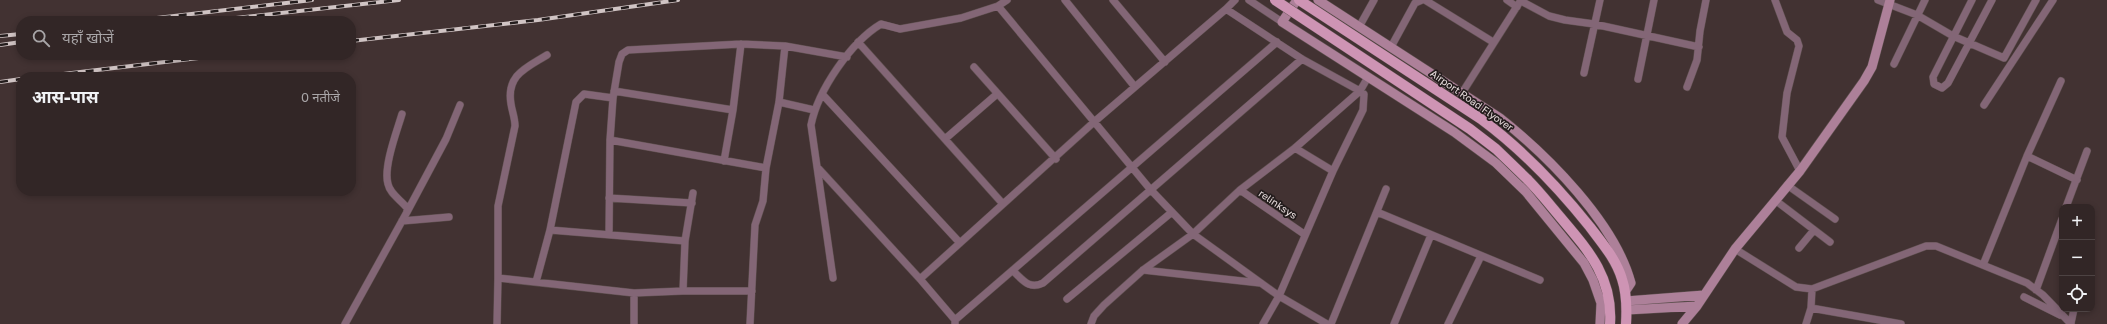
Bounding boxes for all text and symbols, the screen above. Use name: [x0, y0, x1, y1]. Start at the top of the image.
search box: [16, 16, 356, 60]
icon: search: [30, 27, 52, 49]
text: यहाँ खोजें: [62, 28, 114, 46]
street label: Airport Road Flyover: [1428, 67, 1516, 133]
text: आस-पास: [32, 86, 99, 107]
text: 0 नतीजे: [301, 89, 340, 105]
street label: relinksys: [1257, 187, 1299, 221]
map controls: [2059, 204, 2095, 312]
button: +: [2059, 204, 2095, 240]
button: −: [2059, 240, 2095, 276]
button: locate: [2059, 276, 2095, 312]

